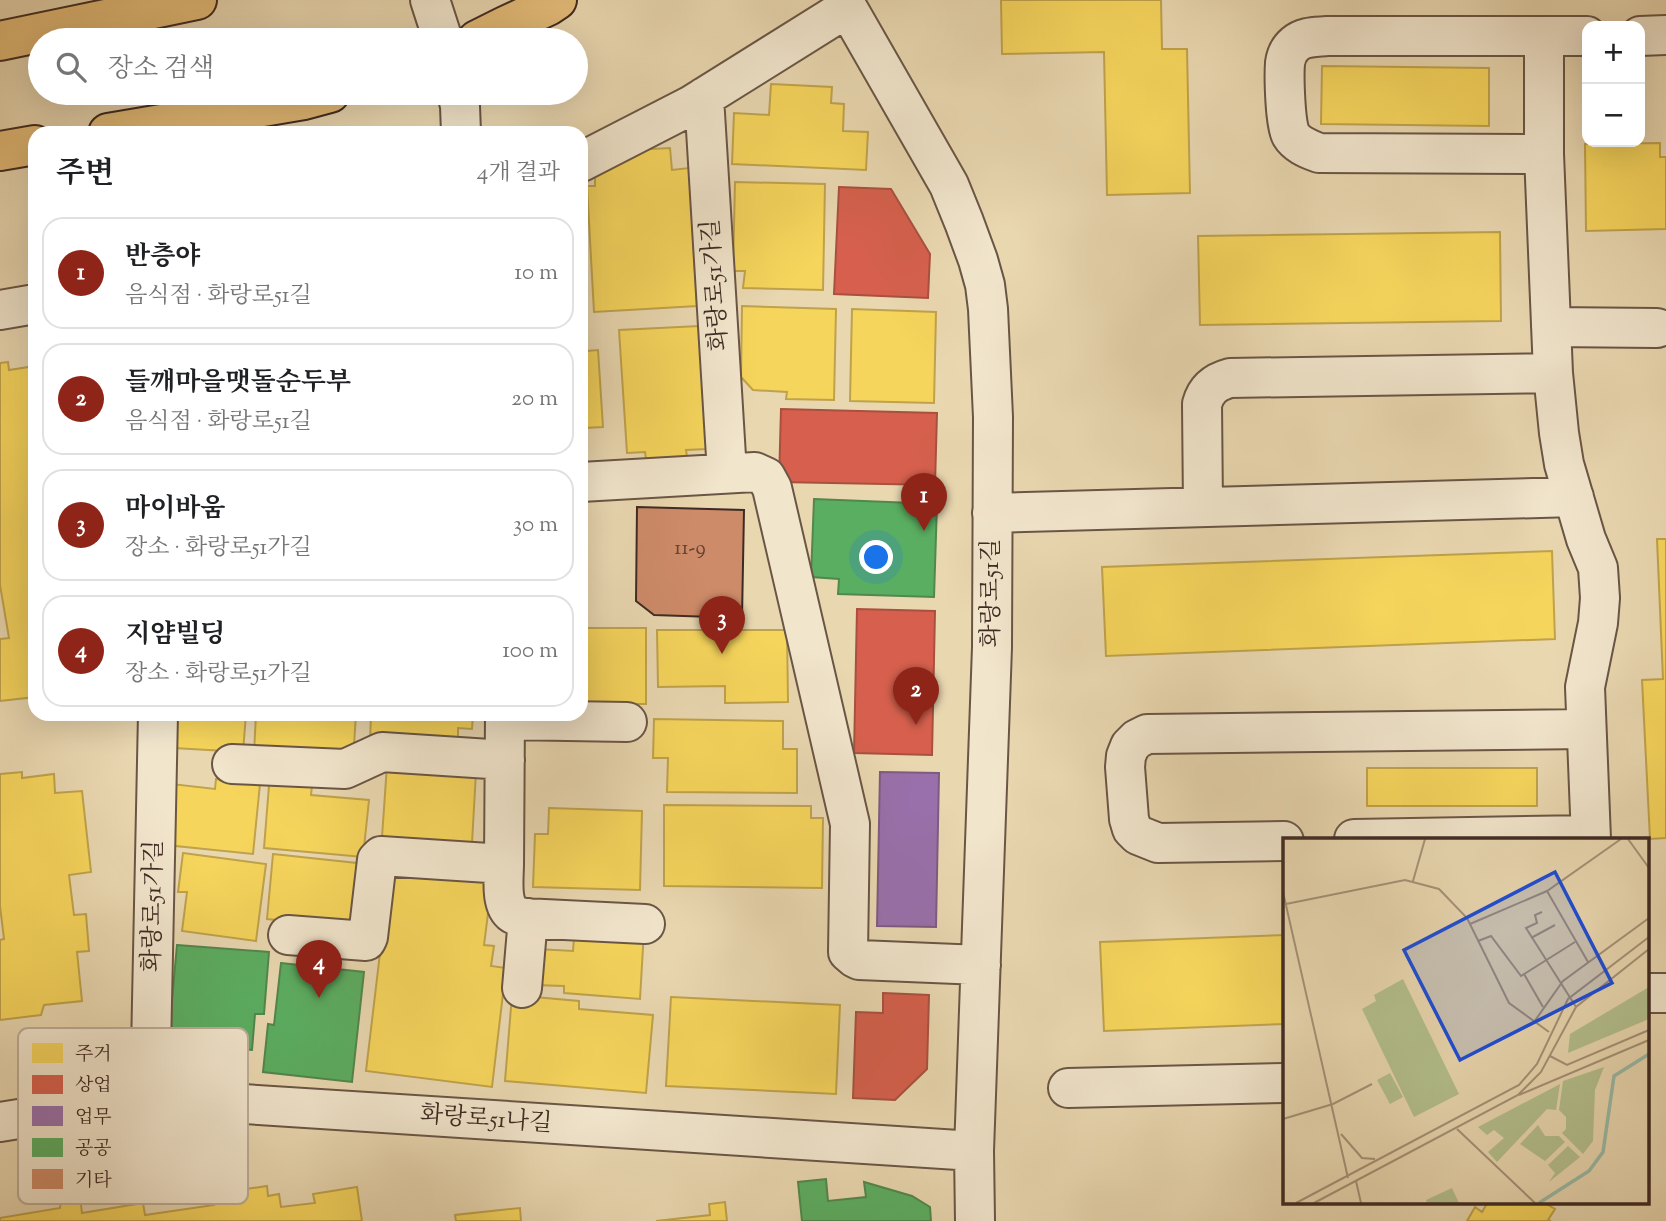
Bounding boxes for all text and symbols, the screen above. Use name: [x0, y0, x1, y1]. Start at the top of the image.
map controls: [1582, 21, 1645, 147]
button: +: [1582, 21, 1645, 84]
search box: [28, 28, 588, 105]
icon: search: [52, 48, 90, 86]
text: 장소 검색: [108, 51, 214, 88]
button: −: [1582, 84, 1645, 147]
text: 주변: [56, 153, 114, 196]
text: 4개 결과: [477, 157, 560, 190]
street label: 화랑로51가길: [694, 218, 738, 352]
text: 반층야: [125, 239, 200, 276]
text: 1: [77, 257, 85, 290]
text: 10 m: [514, 257, 558, 290]
text: 음식점 · 화랑로51길: [125, 280, 312, 313]
text: 들깨마을맷돌순두부: [125, 365, 351, 402]
text: 2: [76, 383, 86, 416]
text: 20 m: [511, 383, 558, 416]
text: 음식점 · 화랑로51길: [125, 406, 312, 439]
pin: 1: [901, 473, 947, 531]
text: 마이바움: [125, 491, 225, 528]
text: 3: [76, 509, 86, 542]
text: 30 m: [513, 509, 558, 542]
text: 장소 · 화랑로51가길: [125, 532, 312, 565]
house number: 11-9: [674, 534, 706, 564]
street label: 화랑로51길: [975, 538, 1009, 648]
your location: [859, 540, 893, 574]
pin: 3: [699, 596, 745, 654]
text: 지얌빌딩: [125, 617, 225, 654]
text: 4: [75, 635, 87, 668]
text: 100 m: [502, 635, 558, 668]
text: 장소 · 화랑로51가길: [125, 658, 312, 691]
pin: 2: [893, 667, 939, 725]
inset map: [1283, 838, 1648, 1204]
street label: 화랑로51가길: [136, 840, 172, 972]
pin: 4: [296, 940, 342, 998]
legend: [18, 1028, 248, 1204]
text: 주거: [75, 1042, 112, 1069]
text: 상업: [75, 1073, 112, 1100]
street label: 화랑로51나길: [419, 1098, 553, 1142]
text: 업무: [75, 1105, 112, 1132]
text: 공공: [75, 1136, 112, 1163]
text: 기타: [75, 1168, 112, 1195]

